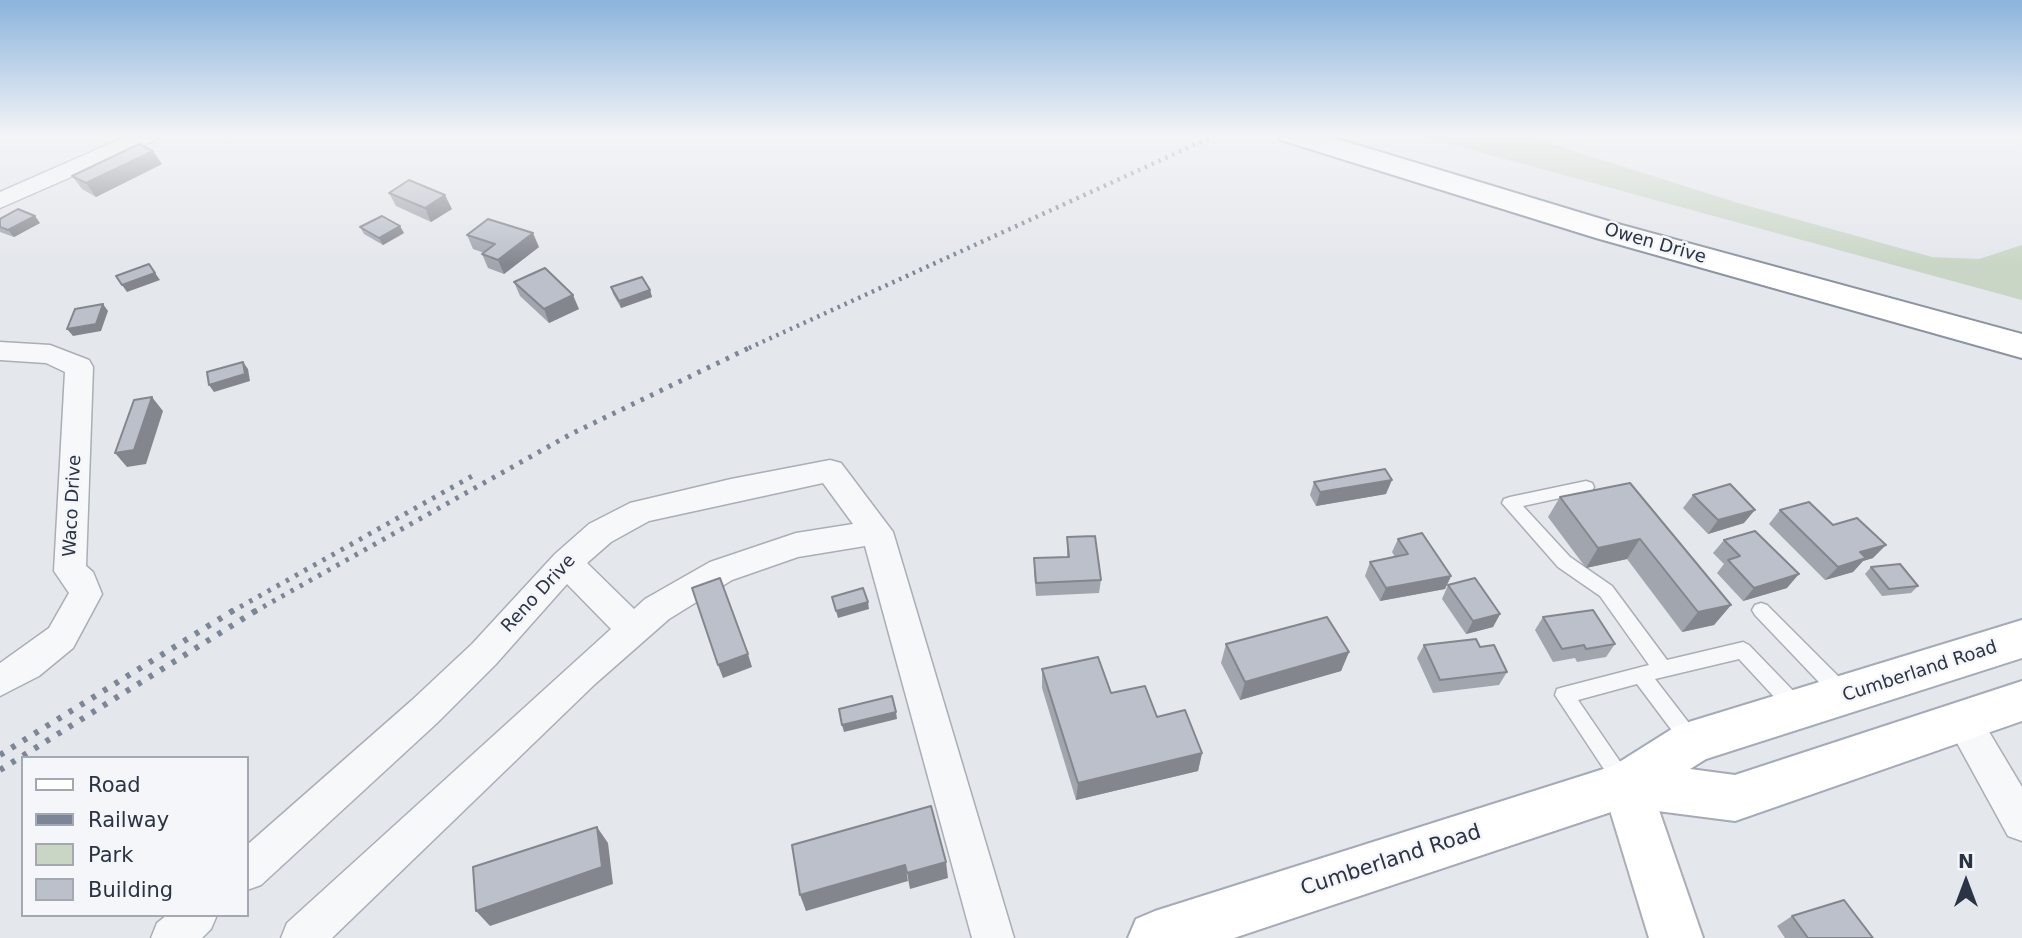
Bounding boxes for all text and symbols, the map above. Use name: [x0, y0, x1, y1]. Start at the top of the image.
street label: Owen Drive: [1602, 219, 1708, 269]
street label: Waco Drive: [60, 454, 86, 558]
street label: Reno Drive: [497, 550, 581, 638]
street label: Cumberland Road: [1840, 637, 2000, 707]
legend: [21, 756, 248, 917]
text: Road: [88, 773, 141, 797]
text: Railway: [88, 808, 169, 832]
street label: Cumberland Road: [1298, 820, 1484, 902]
text: Park: [88, 843, 133, 867]
north arrow: [1931, 847, 2001, 917]
text: N: [1958, 850, 1974, 872]
text: Building: [88, 878, 173, 902]

